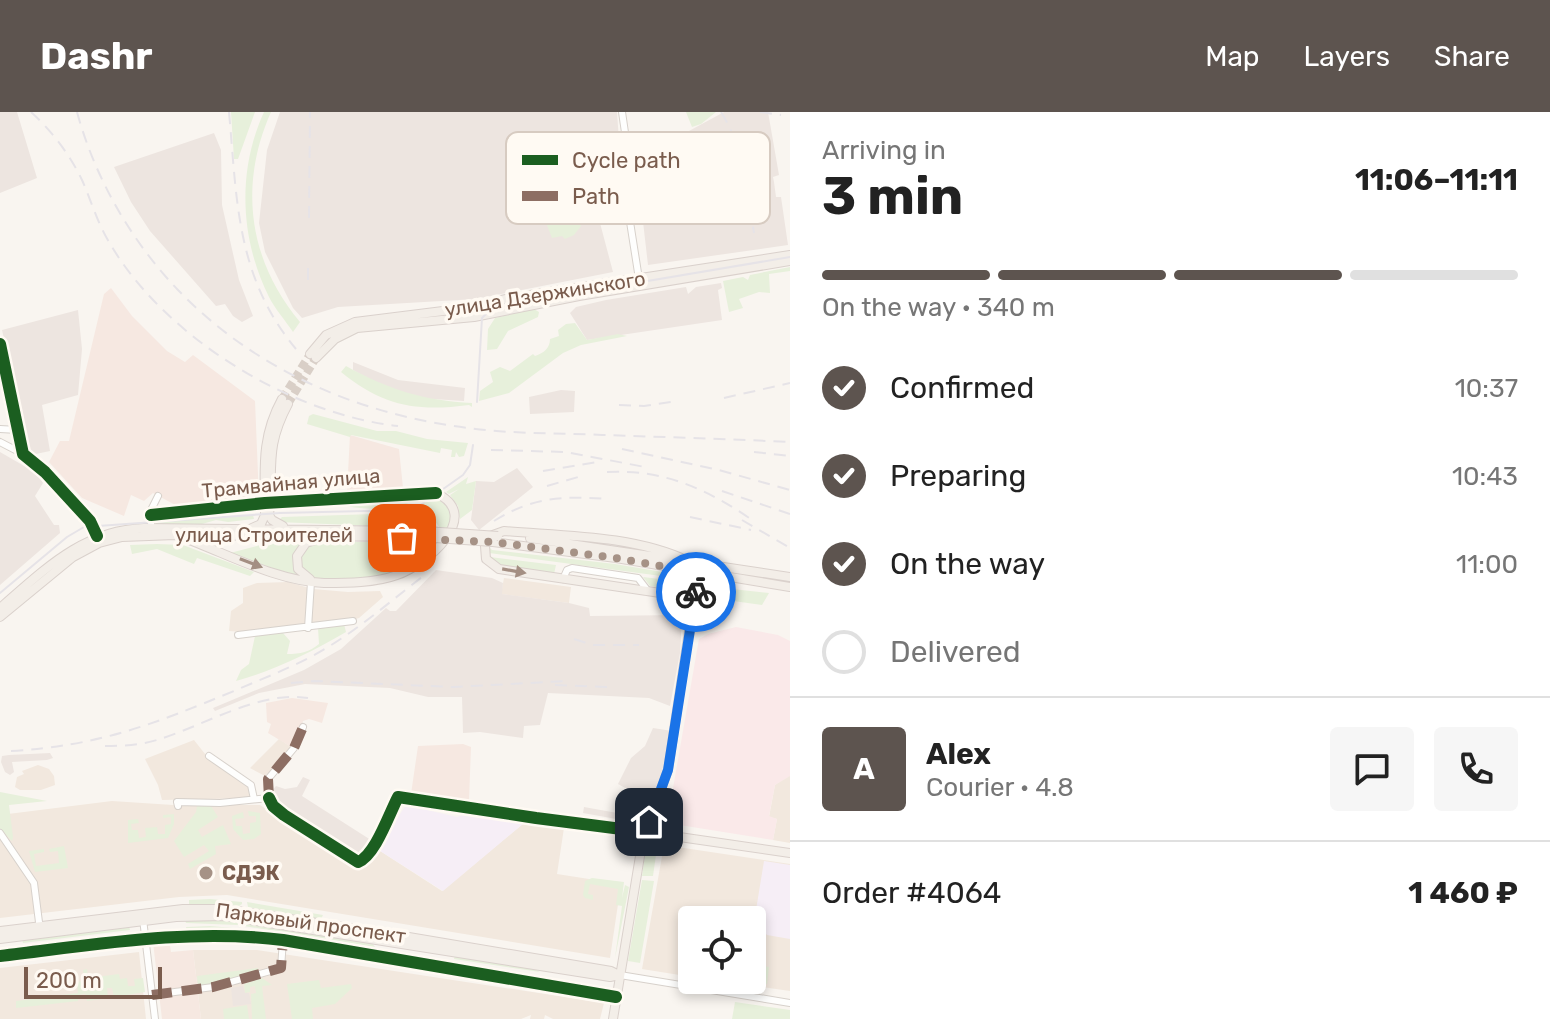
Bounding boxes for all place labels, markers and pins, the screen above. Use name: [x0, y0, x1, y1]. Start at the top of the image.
pin: [368, 504, 436, 572]
pin: [615, 788, 683, 856]
place label: СДЭК: [222, 861, 280, 885]
marker: СДЭК: [197, 864, 215, 882]

